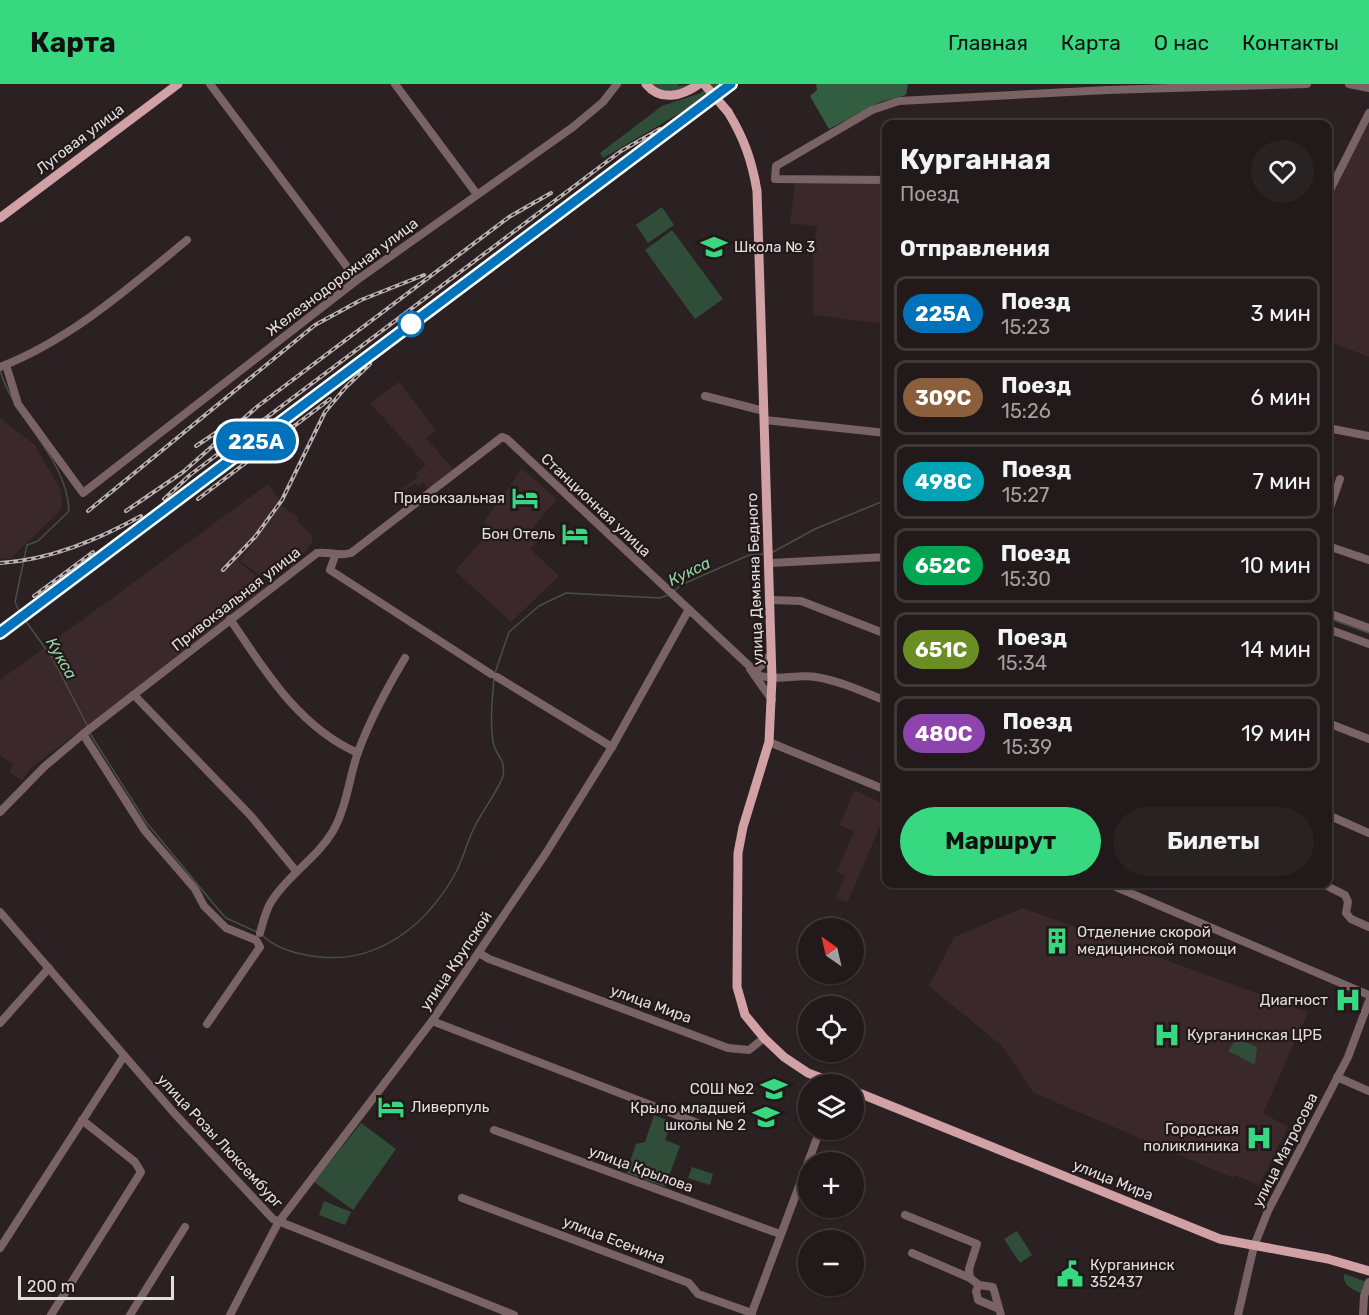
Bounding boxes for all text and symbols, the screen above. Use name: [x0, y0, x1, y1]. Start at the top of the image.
text: Карта: [30, 26, 116, 59]
text: Главная: [948, 30, 1028, 55]
text: Карта: [1061, 30, 1121, 55]
text: О нас: [1154, 30, 1209, 55]
text: Контакты: [1242, 30, 1339, 55]
street label: Луговая улица: [32, 100, 128, 178]
button: heart: [1251, 140, 1314, 203]
text: Курганная: [900, 143, 1051, 176]
text: Поезд: [900, 182, 959, 206]
street label: Железнодорожная улица: [263, 214, 421, 340]
school or university icon: Школа № 3: [699, 232, 729, 262]
text: Отправления: [900, 235, 1050, 262]
place label: Школа № 3: [734, 238, 815, 256]
text: Поезд: [1001, 288, 1071, 315]
text: 3 мин: [1251, 300, 1311, 327]
text: 225А: [915, 301, 971, 326]
unlabelled marker: [398, 311, 424, 337]
text: 15:23: [1001, 315, 1050, 339]
text: Поезд: [1001, 372, 1071, 399]
text: 6 мин: [1251, 384, 1311, 411]
text: 309С: [915, 385, 971, 410]
text: 15:26: [1001, 399, 1051, 423]
line badge: 225А: [214, 422, 298, 460]
text: 225А: [228, 429, 284, 454]
street label: Станционная улица: [537, 449, 655, 561]
text: Поезд: [1002, 456, 1071, 483]
text: 7 мин: [1253, 468, 1311, 495]
text: 498С: [915, 469, 972, 494]
hotel icon: Привокзальная: [510, 483, 540, 513]
text: 15:27: [1002, 483, 1049, 507]
place label: Привокзальная: [393, 489, 505, 507]
street label: улица Демьяна Бедного: [743, 492, 767, 666]
hotel icon: Бон Отель: [560, 519, 590, 549]
place label: Бон Отель: [482, 525, 555, 543]
text: Поезд: [1001, 540, 1070, 567]
street label: Привокзальная улица: [168, 543, 304, 655]
text: 10 мин: [1240, 552, 1311, 579]
water label: Кукса: [665, 553, 714, 590]
text: 652С: [915, 553, 971, 578]
text: 15:30: [1001, 567, 1051, 591]
text: Поезд: [997, 624, 1067, 651]
water label: Кукса: [42, 634, 81, 682]
text: 14 мин: [1241, 636, 1311, 663]
text: 651С: [915, 637, 967, 662]
text: 15:34: [997, 651, 1047, 675]
text: Поезд: [1003, 708, 1072, 735]
text: 19 мин: [1241, 720, 1311, 747]
text: 480С: [915, 721, 973, 746]
text: 15:39: [1003, 735, 1052, 759]
button: Маршрут: [900, 807, 1101, 876]
button: Билеты: [1113, 807, 1314, 876]
street label: улица Крупской: [416, 908, 496, 1014]
north arrow: [798, 918, 864, 984]
map controls: [798, 918, 864, 1296]
place label: Отделение скорой медицинской помощи: [1077, 923, 1236, 958]
building icon: Отделение скорой медицинской помощи: [1042, 926, 1072, 956]
street label: улица Мира: [608, 981, 694, 1027]
hospital icon: Диагност: [1333, 985, 1363, 1015]
place label: Диагност: [1260, 991, 1328, 1009]
button: locate: [798, 996, 864, 1062]
hospital icon: Курганинская ЦРБ: [1152, 1020, 1182, 1050]
place label: Курганинская ЦРБ: [1187, 1026, 1322, 1044]
street label: улица Розы Люксембург: [153, 1070, 287, 1212]
school or university icon: СОШ №2: [759, 1074, 789, 1104]
button: layers: [798, 1074, 864, 1140]
place label: СОШ №2: [690, 1080, 754, 1098]
street label: улица Матросова: [1248, 1090, 1322, 1210]
hotel icon: Ливерпуль: [376, 1092, 406, 1122]
place label: Ливерпуль: [411, 1098, 490, 1116]
place label: Крыло младшей школы № 2: [630, 1099, 746, 1134]
school or university icon: Крыло младшей школы № 2: [751, 1102, 781, 1132]
place label: Городская поликлиника: [1143, 1120, 1239, 1155]
hospital icon: Городская поликлиника: [1244, 1123, 1274, 1153]
street label: улица Крылова: [586, 1142, 696, 1196]
button: +: [798, 1152, 864, 1218]
street label: улица Мира: [1070, 1156, 1156, 1204]
street label: улица Есенина: [560, 1212, 668, 1268]
button: −: [798, 1230, 864, 1296]
place label: Курганинск 352437: [1090, 1256, 1174, 1291]
public building icon: Курганинск 352437: [1055, 1259, 1085, 1289]
scale bar: [18, 1273, 174, 1300]
text: 200 m: [27, 1277, 75, 1296]

